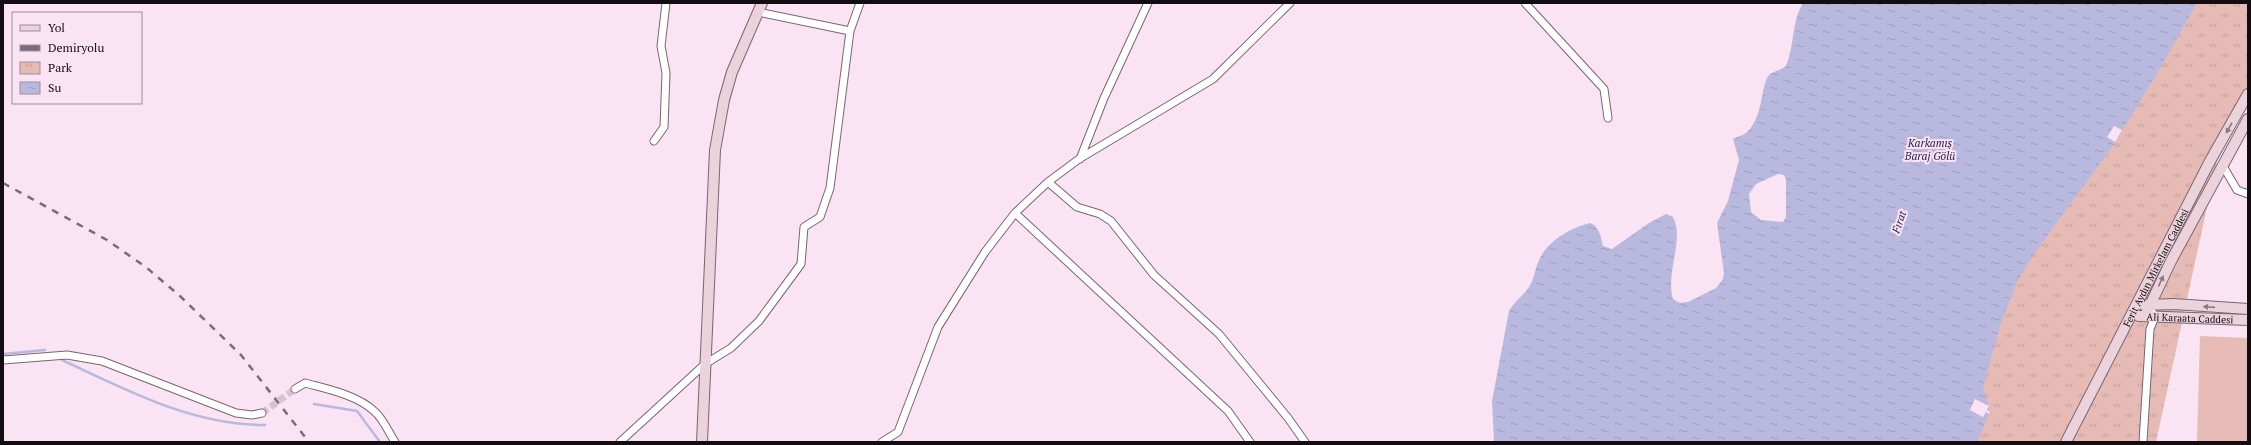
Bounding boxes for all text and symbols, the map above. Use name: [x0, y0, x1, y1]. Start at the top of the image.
legend: [12, 12, 142, 104]
text: Yol: [48, 20, 65, 35]
text: Demiryolu: [48, 40, 104, 55]
text: Park: [48, 60, 73, 75]
text: Su: [48, 80, 61, 95]
one-way arrow: [2225, 122, 2232, 134]
water label: Karkamış Baraj Gölü: [1904, 136, 1955, 163]
street label: Ferit Aydın Mirkelam Caddesi: [2120, 206, 2192, 329]
water label: Fırat: [1888, 209, 1909, 236]
one-way arrow: [2158, 275, 2164, 287]
one-way arrow: [2203, 303, 2215, 310]
street label: Ali Karaata Caddesi: [2146, 310, 2234, 326]

